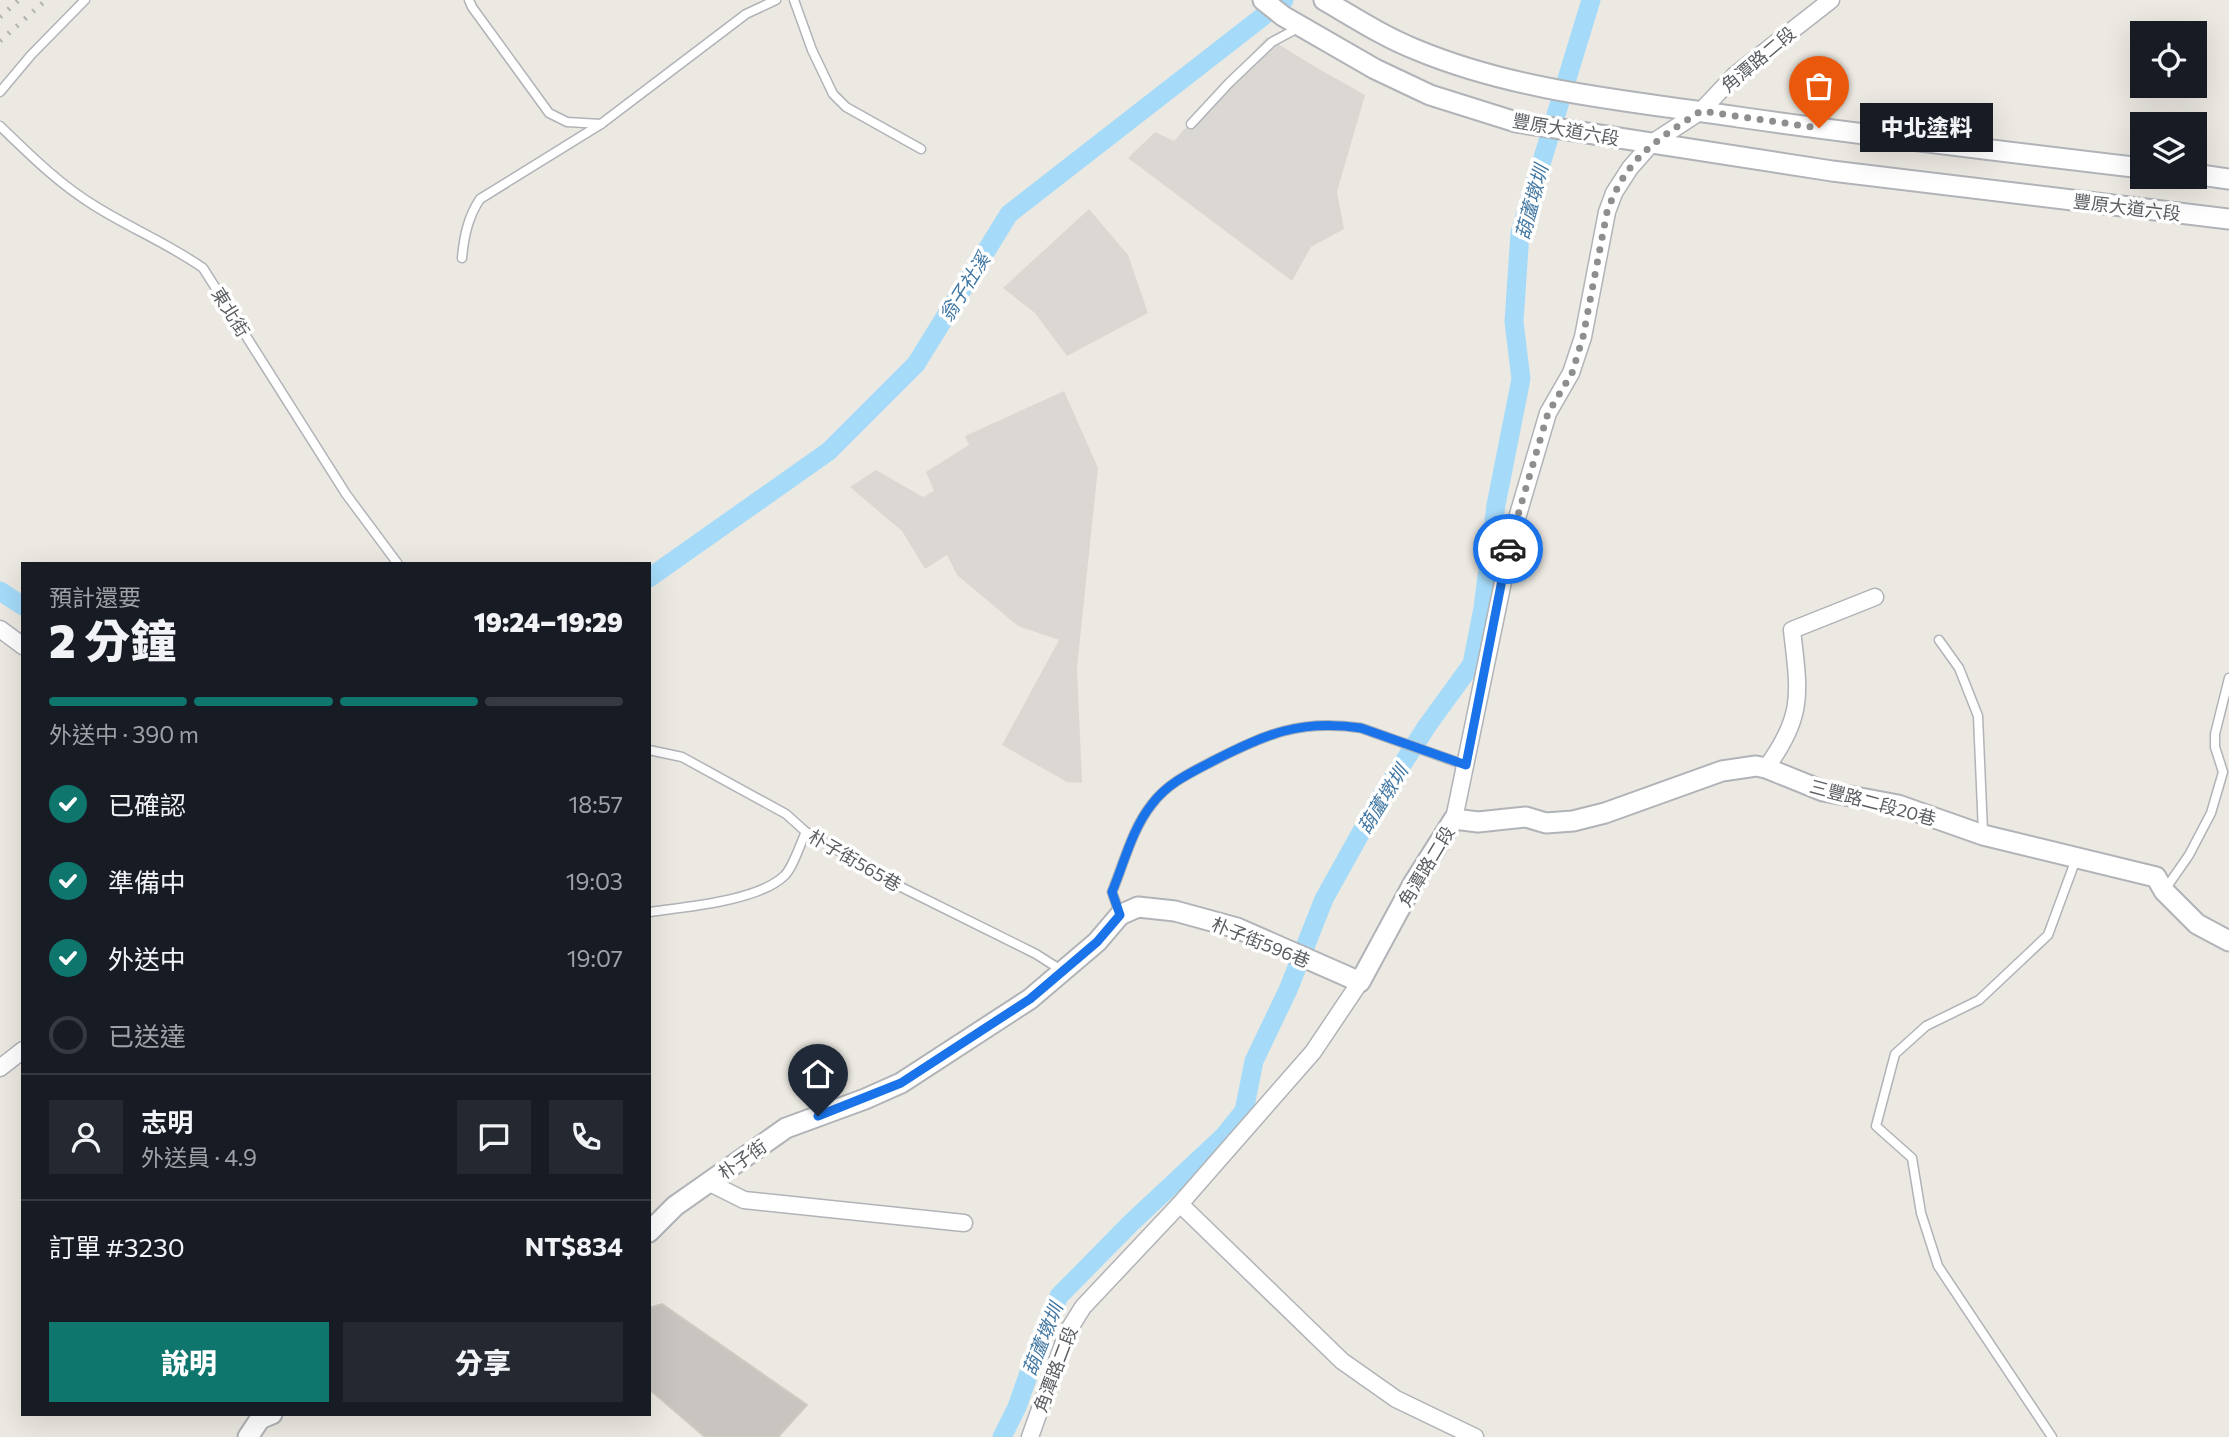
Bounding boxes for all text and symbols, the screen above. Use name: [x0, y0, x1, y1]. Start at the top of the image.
map controls: [2130, 21, 2207, 189]
button: locate: [2130, 21, 2207, 98]
street label: 角潭路二段: [1716, 22, 1800, 96]
pin: [1789, 56, 1849, 128]
icon: bag: [1800, 67, 1838, 105]
callout: 中北塗料: [1861, 104, 1994, 152]
street label: 豐原大道六段: [1511, 109, 1621, 149]
button: layers: [2130, 112, 2207, 189]
text: 中北塗料: [1881, 113, 1973, 141]
water label: 葫蘆墩圳: [1510, 159, 1553, 242]
street label: 豐原大道六段: [2072, 190, 2182, 224]
water label: 翁子社溪: [934, 246, 995, 325]
street label: 東北街: [207, 283, 255, 341]
courier: [1473, 514, 1543, 584]
icon: car: [1489, 530, 1527, 568]
text: 預計還要: [49, 583, 141, 611]
text: 19:24–19:29: [474, 606, 623, 637]
text: 2 分鐘: [49, 611, 176, 667]
text: 外送中 · 390 m: [49, 720, 199, 748]
water label: 葫蘆墩圳: [1352, 758, 1413, 837]
street label: 三豐路二段20巷: [1808, 775, 1938, 829]
icon: check: [49, 785, 87, 823]
text: 已確認: [108, 789, 186, 820]
text: 18:57: [568, 790, 623, 818]
street label: 角潭路二段: [1393, 822, 1459, 910]
street label: 朴子街565巷: [805, 825, 905, 895]
icon: check: [49, 862, 87, 900]
text: 準備中: [108, 866, 186, 897]
text: 19:03: [566, 867, 623, 895]
street label: 朴子街596巷: [1209, 912, 1313, 972]
icon: check: [49, 939, 87, 977]
text: 外送中: [108, 943, 186, 974]
text: 19:07: [567, 944, 623, 972]
text: 已送達: [108, 1020, 186, 1051]
pin: [788, 1044, 848, 1116]
icon: home: [799, 1055, 837, 1093]
button: person: [49, 1100, 123, 1174]
button: chat: [457, 1100, 531, 1174]
button: phone: [549, 1100, 623, 1174]
text: 志明: [141, 1106, 193, 1137]
street label: 朴子街: [714, 1135, 770, 1183]
text: 外送員 · 4.9: [141, 1143, 257, 1171]
text: NT$834: [525, 1230, 623, 1261]
text: 訂單 #3230: [49, 1231, 185, 1262]
water label: 葫蘆墩圳: [1017, 1297, 1068, 1379]
button: 說明: [49, 1322, 329, 1402]
button: 分享: [343, 1322, 623, 1402]
street label: 角潭路二段: [1029, 1323, 1081, 1415]

